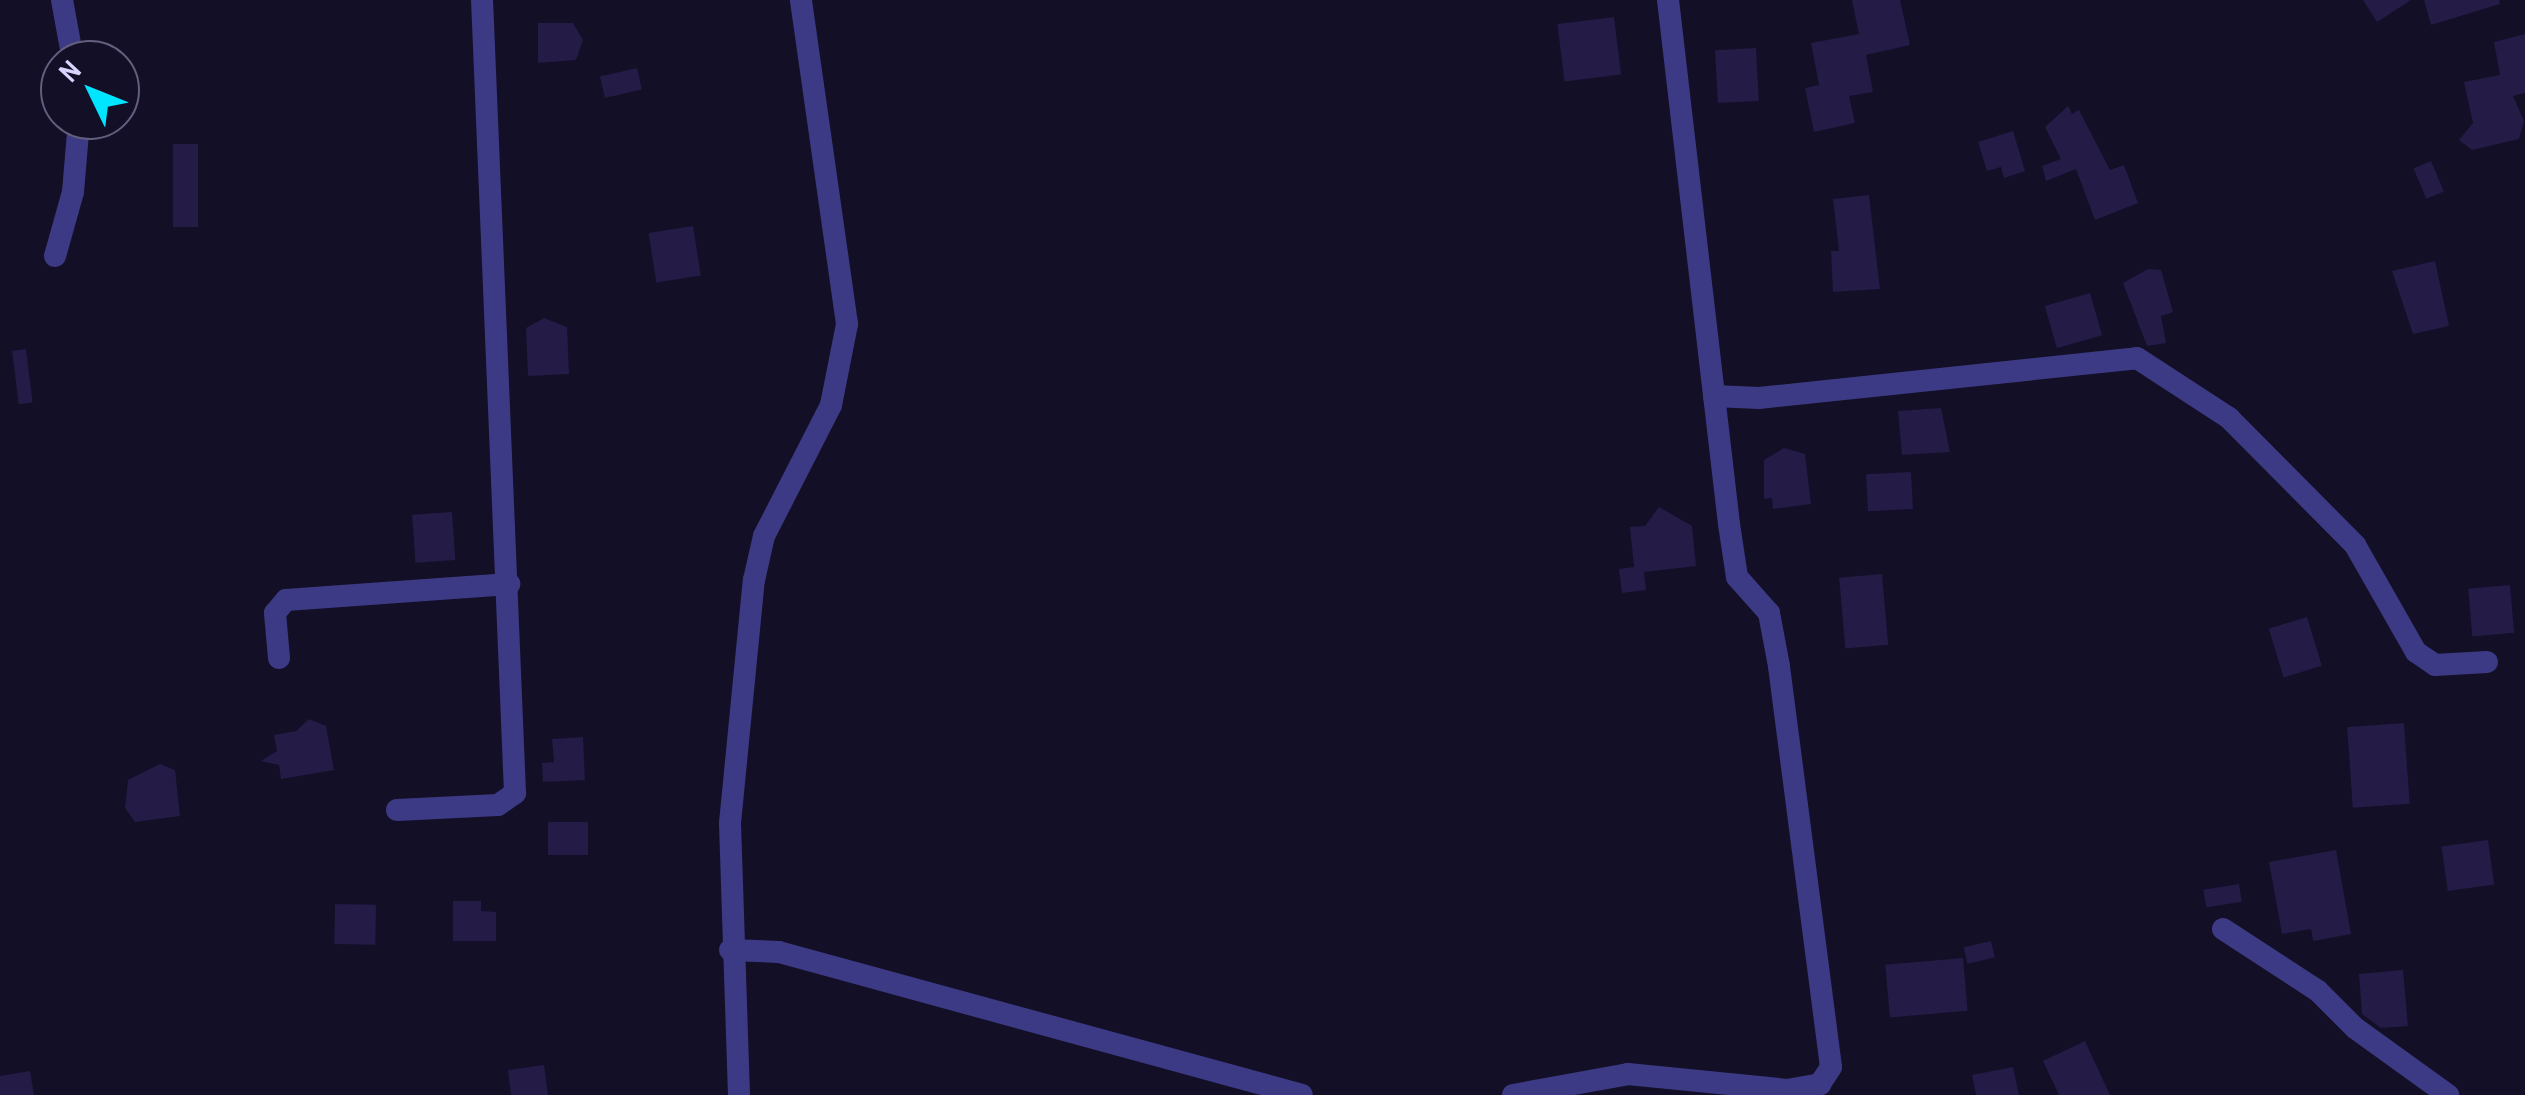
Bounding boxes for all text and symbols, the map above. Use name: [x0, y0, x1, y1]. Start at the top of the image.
north arrow: [40, 40, 140, 140]
text: N: [50, 52, 89, 90]

